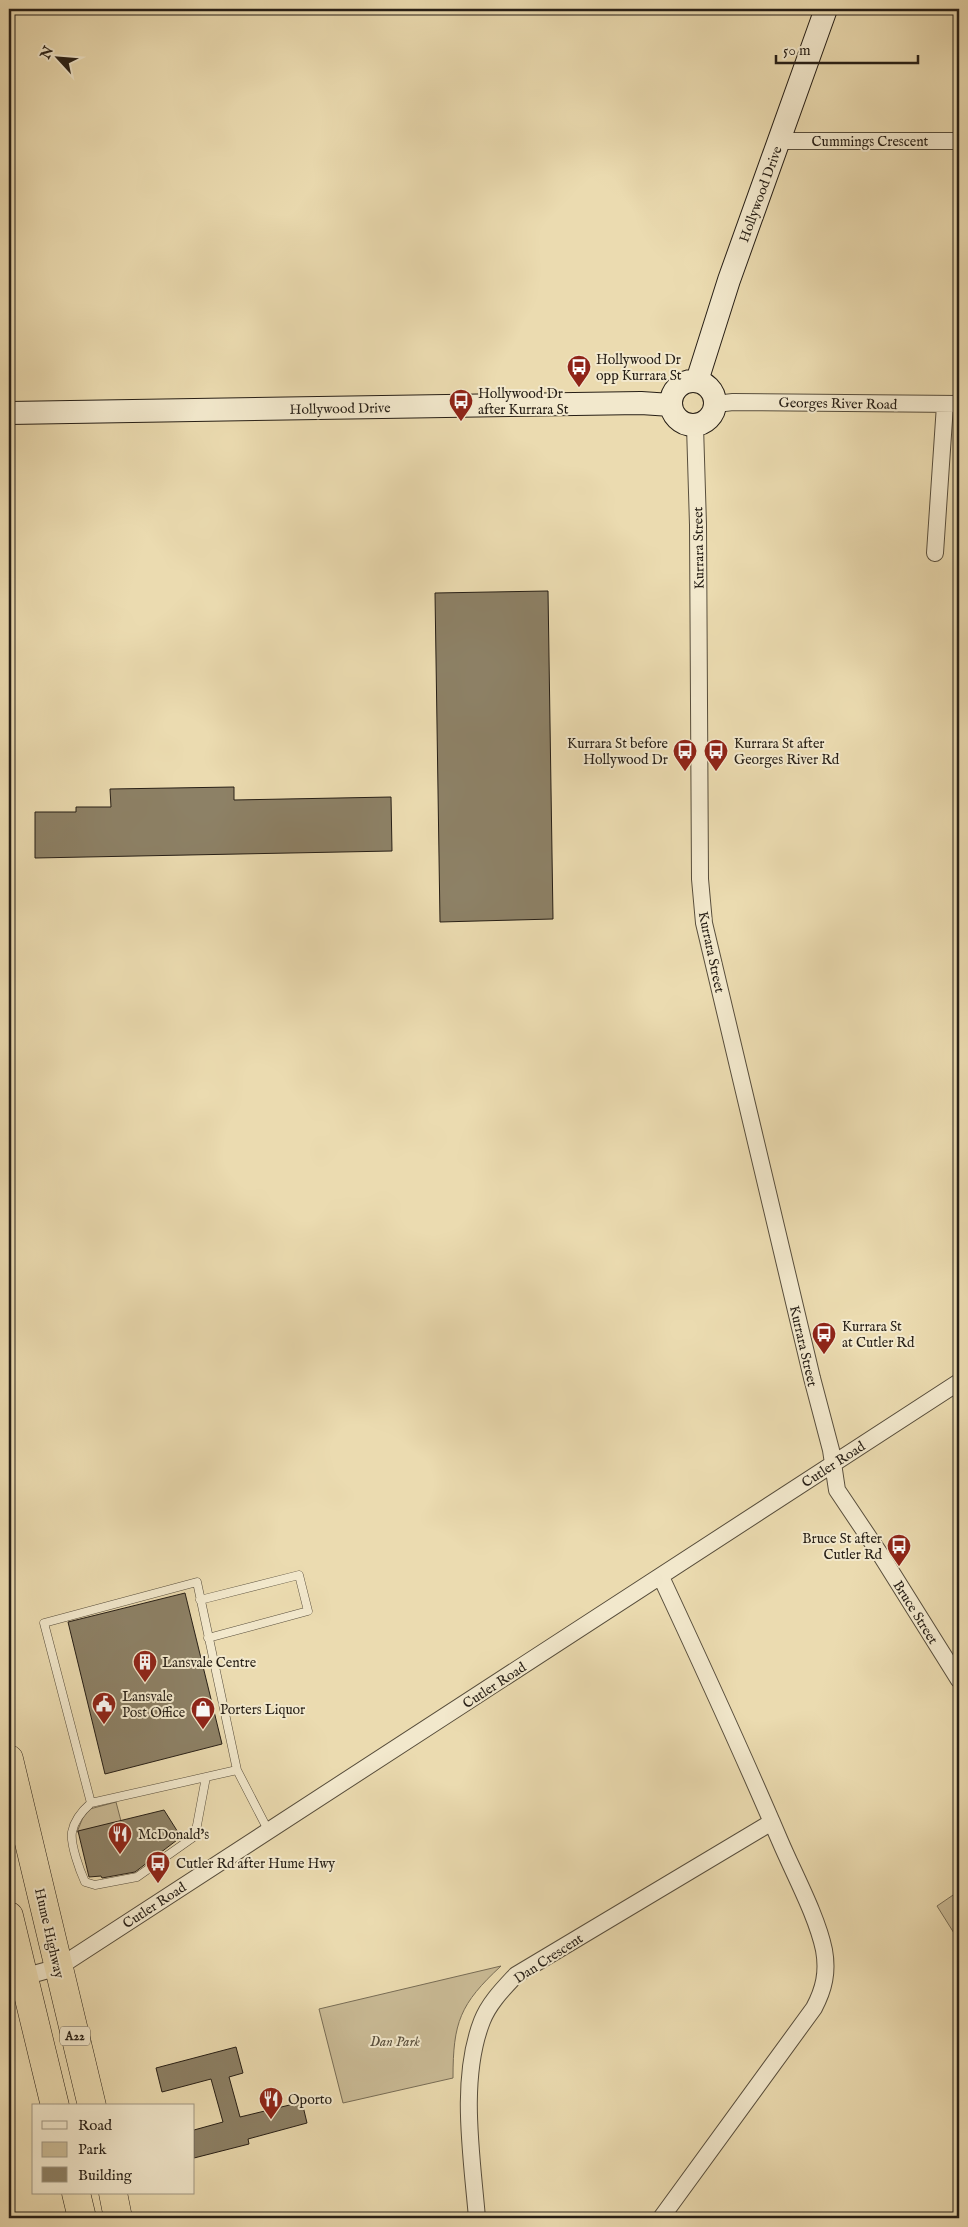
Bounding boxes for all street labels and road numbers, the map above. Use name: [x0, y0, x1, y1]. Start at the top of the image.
street label: Cummings Crescent: [812, 133, 929, 151]
street label: Hollywood Drive: [735, 143, 787, 245]
street label: Georges River Road: [778, 394, 898, 414]
street label: Hollywood Drive: [289, 399, 391, 419]
street label: Kurrara Street: [689, 506, 709, 589]
street label: Kurrara Street: [694, 910, 728, 995]
street label: Kurrara Street: [785, 1304, 821, 1389]
street label: Cutler Road: [798, 1437, 869, 1492]
street label: Bruce Street: [888, 1577, 942, 1648]
street label: Cutler Road: [459, 1658, 530, 1713]
street label: Cutler Road: [119, 1878, 190, 1933]
street label: Hume Highway: [30, 1886, 68, 1980]
street label: Dan Crescent: [511, 1930, 587, 1988]
road number: A22: [60, 2026, 90, 2045]

